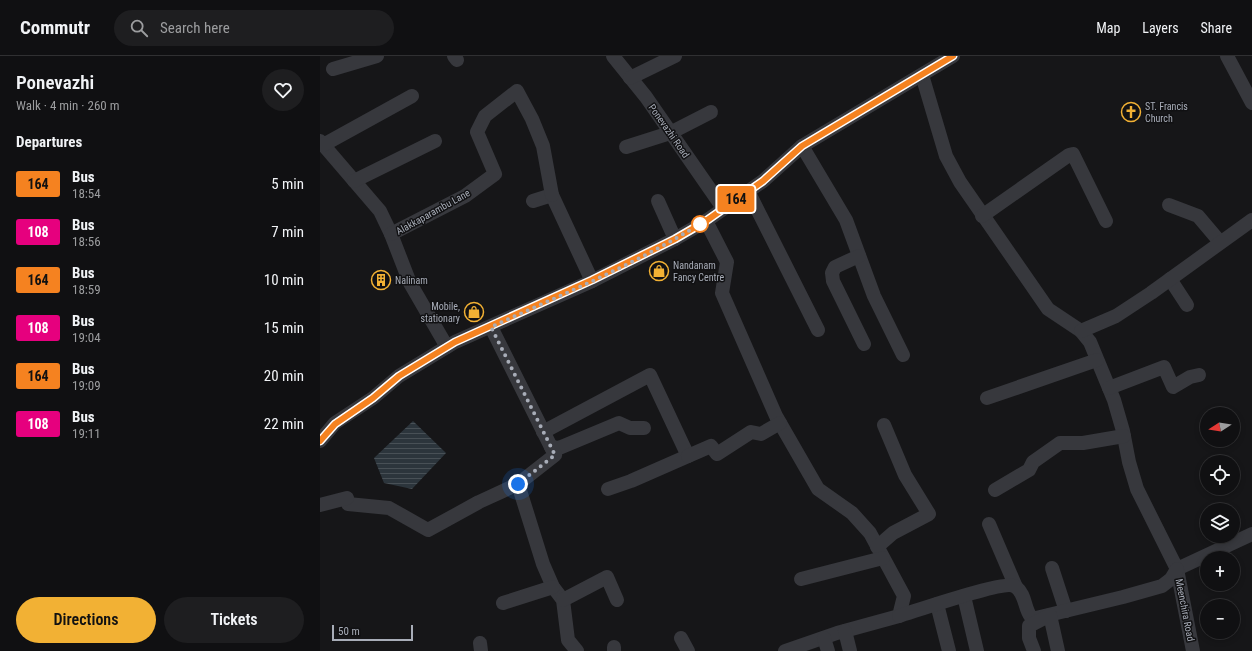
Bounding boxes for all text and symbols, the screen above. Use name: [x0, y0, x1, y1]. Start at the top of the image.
search box: [114, 10, 394, 46]
text: Commutr: [20, 16, 90, 39]
icon: search: [128, 17, 150, 39]
text: Search here: [160, 19, 230, 37]
text: Map: [1096, 20, 1120, 36]
text: Layers: [1142, 20, 1179, 36]
text: Share: [1201, 20, 1232, 36]
button: heart: [262, 69, 304, 111]
text: Ponevazhi: [16, 71, 94, 94]
text: Walk · 4 min · 260 m: [16, 98, 120, 113]
church icon: ST. Francis Church: [1120, 101, 1142, 123]
place label: ST. Francis Church: [1145, 101, 1188, 124]
street label: Ponevazhi Road: [646, 102, 692, 160]
text: Departures: [16, 133, 82, 151]
text: Bus: [72, 168, 95, 186]
text: 5 min: [271, 175, 304, 193]
text: 164: [27, 176, 49, 192]
text: 18:54: [72, 186, 101, 201]
line badge: 164: [713, 186, 759, 212]
street label: Alakkaparambu Lane: [394, 187, 472, 237]
text: 164: [725, 191, 747, 207]
unlabelled marker: [691, 215, 709, 233]
text: Bus: [72, 216, 95, 234]
text: 7 min: [271, 223, 304, 241]
text: 108: [27, 224, 49, 240]
text: 18:56: [72, 234, 101, 249]
shop icon: Nandanam Fancy Centre: [648, 260, 670, 282]
place label: Nandanam Fancy Centre: [673, 260, 724, 283]
text: Bus: [72, 264, 95, 282]
building icon: Nalinam: [370, 269, 392, 291]
text: 10 min: [264, 271, 304, 289]
text: 164: [27, 272, 49, 288]
place label: Nalinam: [395, 275, 428, 286]
text: 18:59: [72, 282, 101, 297]
place label: Mobile, stationary: [420, 301, 460, 324]
shop icon: Mobile, stationary: [463, 301, 485, 323]
text: Bus: [72, 312, 95, 330]
text: 15 min: [264, 319, 304, 337]
text: 108: [27, 320, 49, 336]
text: 19:04: [72, 330, 101, 345]
text: Bus: [72, 360, 95, 378]
text: 20 min: [264, 367, 304, 385]
text: 164: [27, 368, 49, 384]
text: 19:09: [72, 378, 101, 393]
north arrow: [1200, 407, 1240, 447]
map controls: [1200, 407, 1240, 639]
text: Bus: [72, 408, 95, 426]
text: 22 min: [264, 415, 304, 433]
text: 108: [27, 416, 49, 432]
text: 19:11: [72, 426, 101, 441]
button: locate: [1200, 455, 1240, 495]
your location: [508, 474, 528, 494]
button: layers: [1200, 503, 1240, 543]
button: +: [1200, 551, 1240, 591]
street label: Meenchira Road: [1174, 578, 1196, 642]
button: Directions: [16, 597, 156, 643]
button: Tickets: [164, 597, 304, 643]
button: −: [1200, 599, 1240, 639]
scale bar: [332, 623, 413, 642]
text: 50 m: [338, 625, 360, 638]

